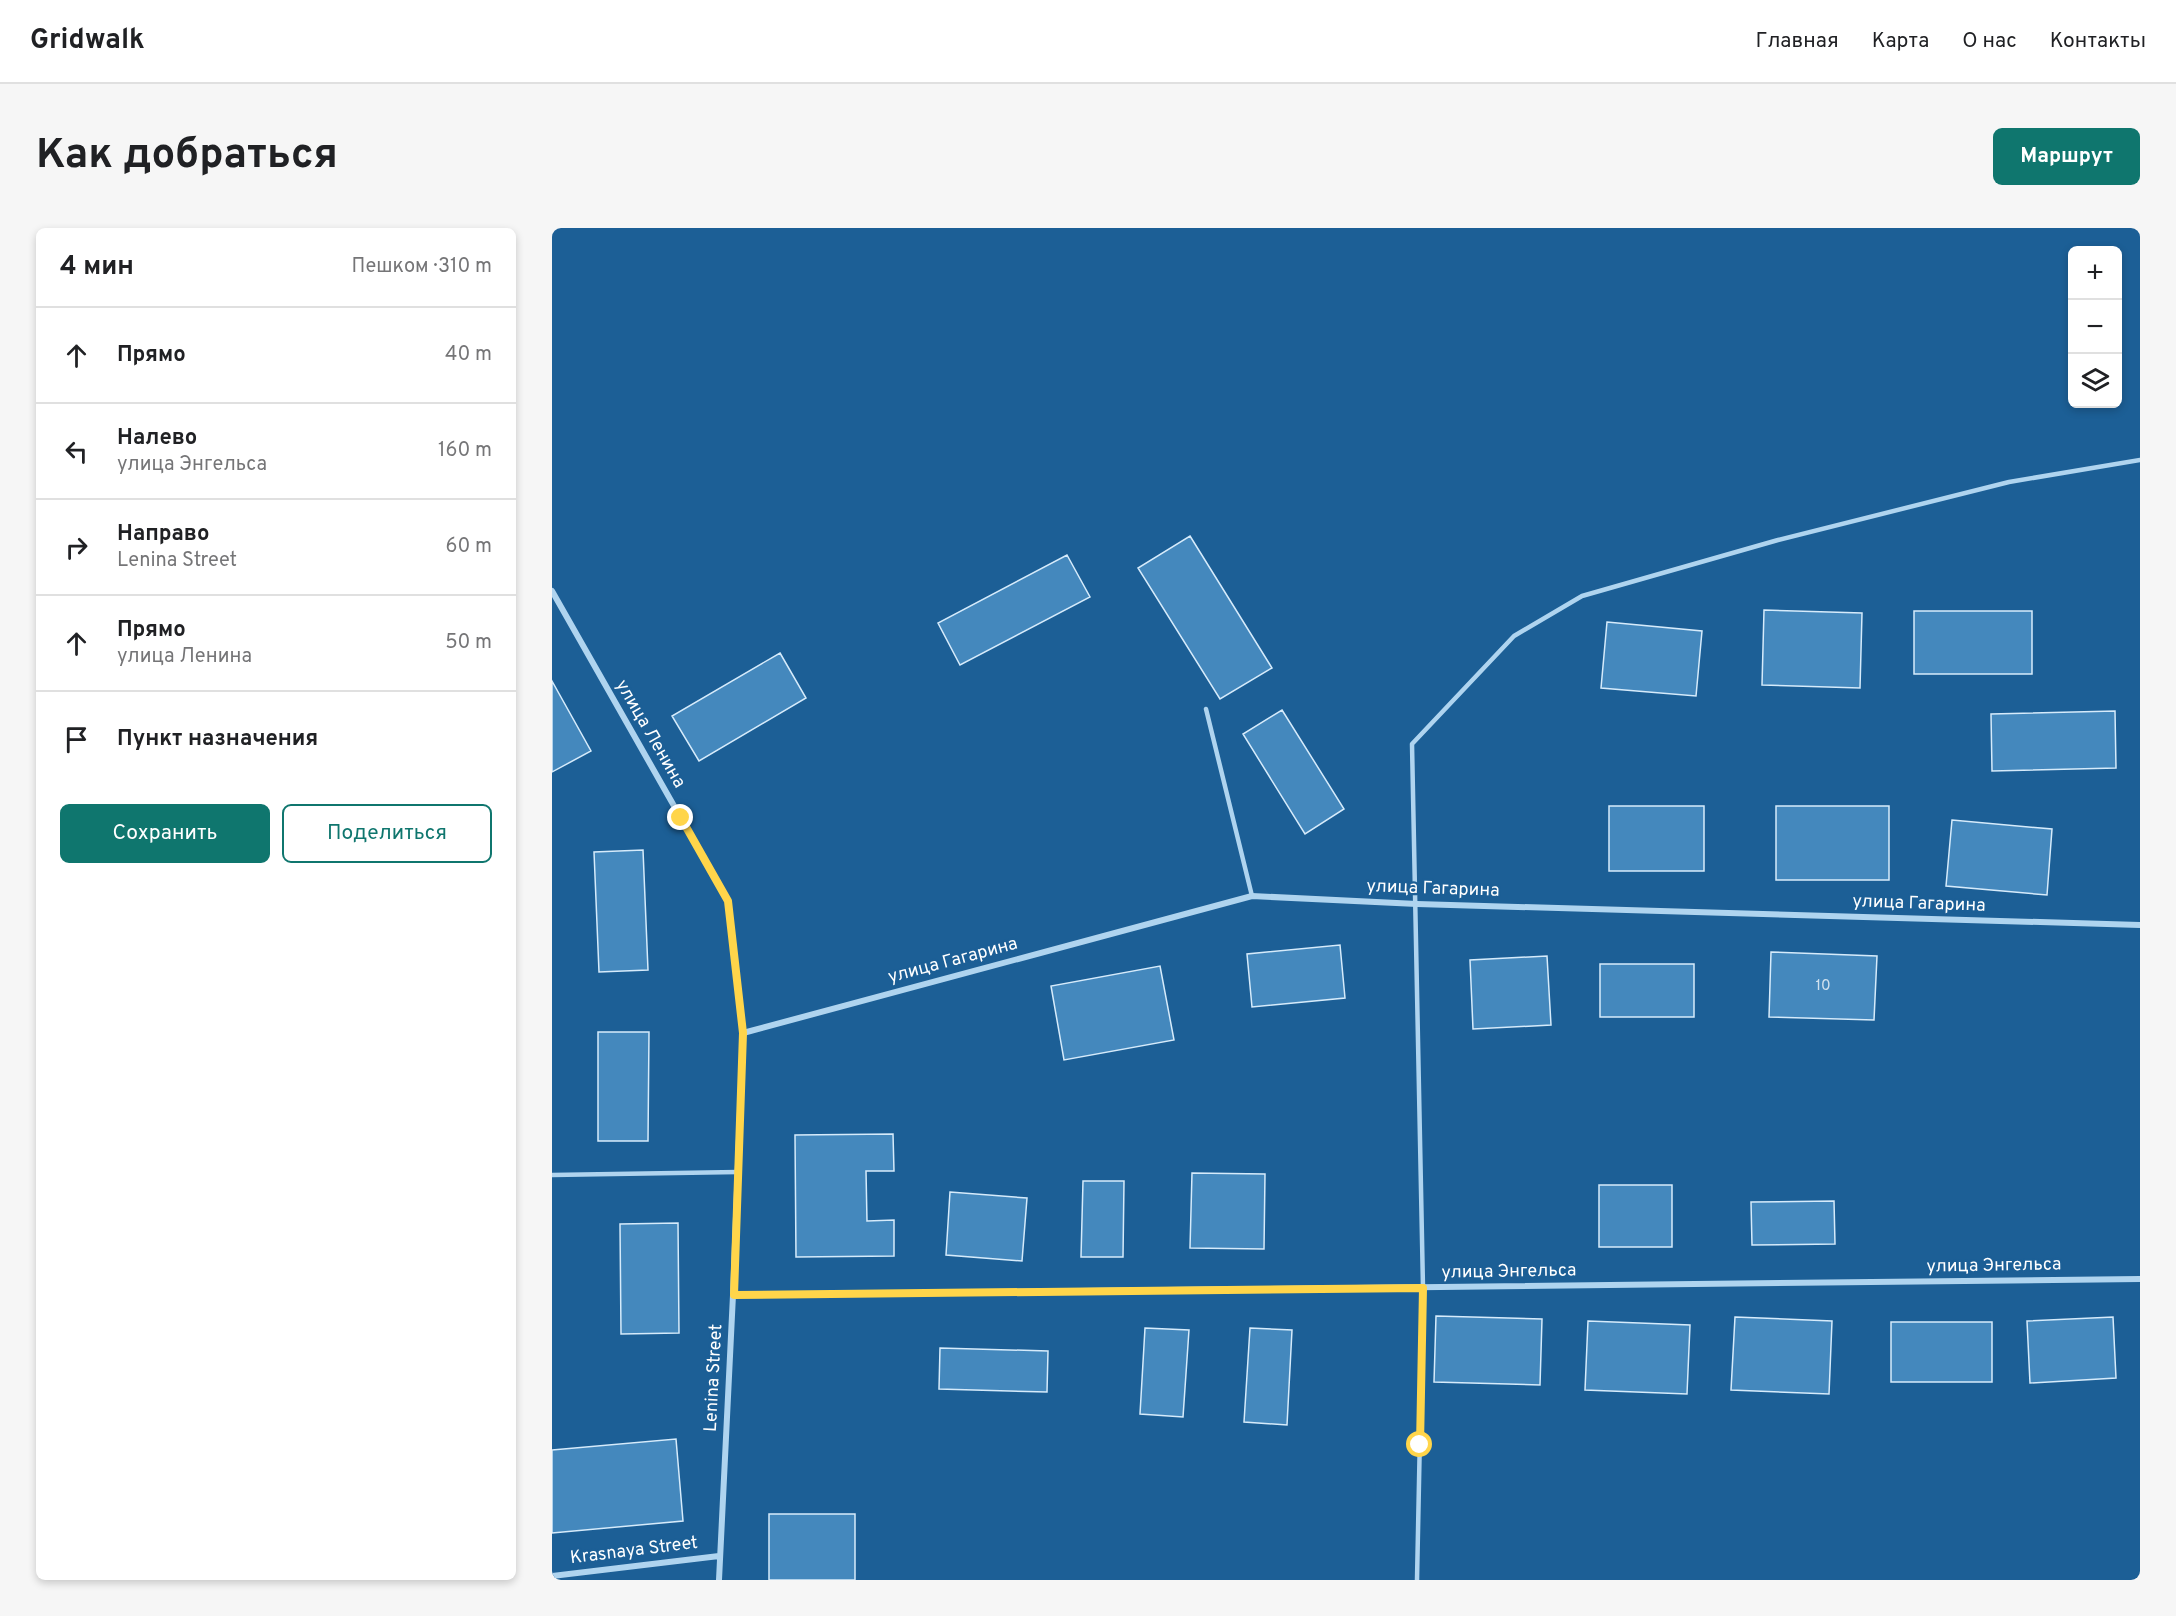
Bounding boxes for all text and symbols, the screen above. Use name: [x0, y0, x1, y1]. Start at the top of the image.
text: Gridwalk: [30, 23, 145, 59]
text: Главная: [1755, 28, 1839, 55]
text: Карта: [1872, 28, 1929, 55]
text: О нас: [1962, 28, 2017, 55]
text: Контакты: [2050, 28, 2146, 55]
button: Маршрут: [1993, 128, 2140, 185]
text: Как добраться: [36, 130, 338, 183]
map controls: [2068, 246, 2122, 408]
button: +: [2068, 246, 2122, 300]
text: 4 мин: [60, 251, 134, 284]
text: Пешком · 310 m: [352, 254, 492, 280]
button: −: [2068, 300, 2122, 354]
icon: ahead: [60, 339, 93, 372]
text: Прямо: [117, 342, 186, 369]
text: 40 m: [445, 342, 492, 368]
button: layers: [2068, 354, 2122, 408]
text: Налево: [117, 425, 197, 452]
icon: left: [60, 435, 93, 468]
text: 160 m: [438, 438, 492, 464]
text: улица Энгельса: [117, 452, 267, 478]
text: Направо: [117, 521, 209, 548]
icon: right: [60, 531, 93, 564]
text: 60 m: [446, 534, 492, 560]
text: Lenina Street: [117, 548, 237, 574]
text: Прямо: [117, 617, 186, 644]
icon: ahead: [60, 627, 93, 660]
text: 50 m: [445, 630, 492, 656]
text: улица Ленина: [117, 644, 252, 670]
street label: улица Ленина: [610, 676, 690, 792]
icon: arrive: [60, 723, 93, 756]
text: Пункт назначения: [117, 726, 318, 753]
button: Сохранить: [60, 804, 270, 863]
button: Поделиться: [282, 804, 492, 863]
route end: [667, 804, 693, 830]
street label: улица Гагарина: [1366, 875, 1500, 903]
street label: улица Гагарина: [1852, 890, 1986, 918]
street label: улица Гагарина: [886, 933, 1020, 989]
house number: 10: [1815, 977, 1831, 996]
street label: улица Энгельса: [1926, 1253, 2062, 1279]
street label: улица Энгельса: [1441, 1259, 1577, 1285]
street label: Lenina Street: [700, 1323, 728, 1433]
route start: [1406, 1431, 1432, 1457]
street label: Krasnaya Street: [569, 1532, 699, 1570]

